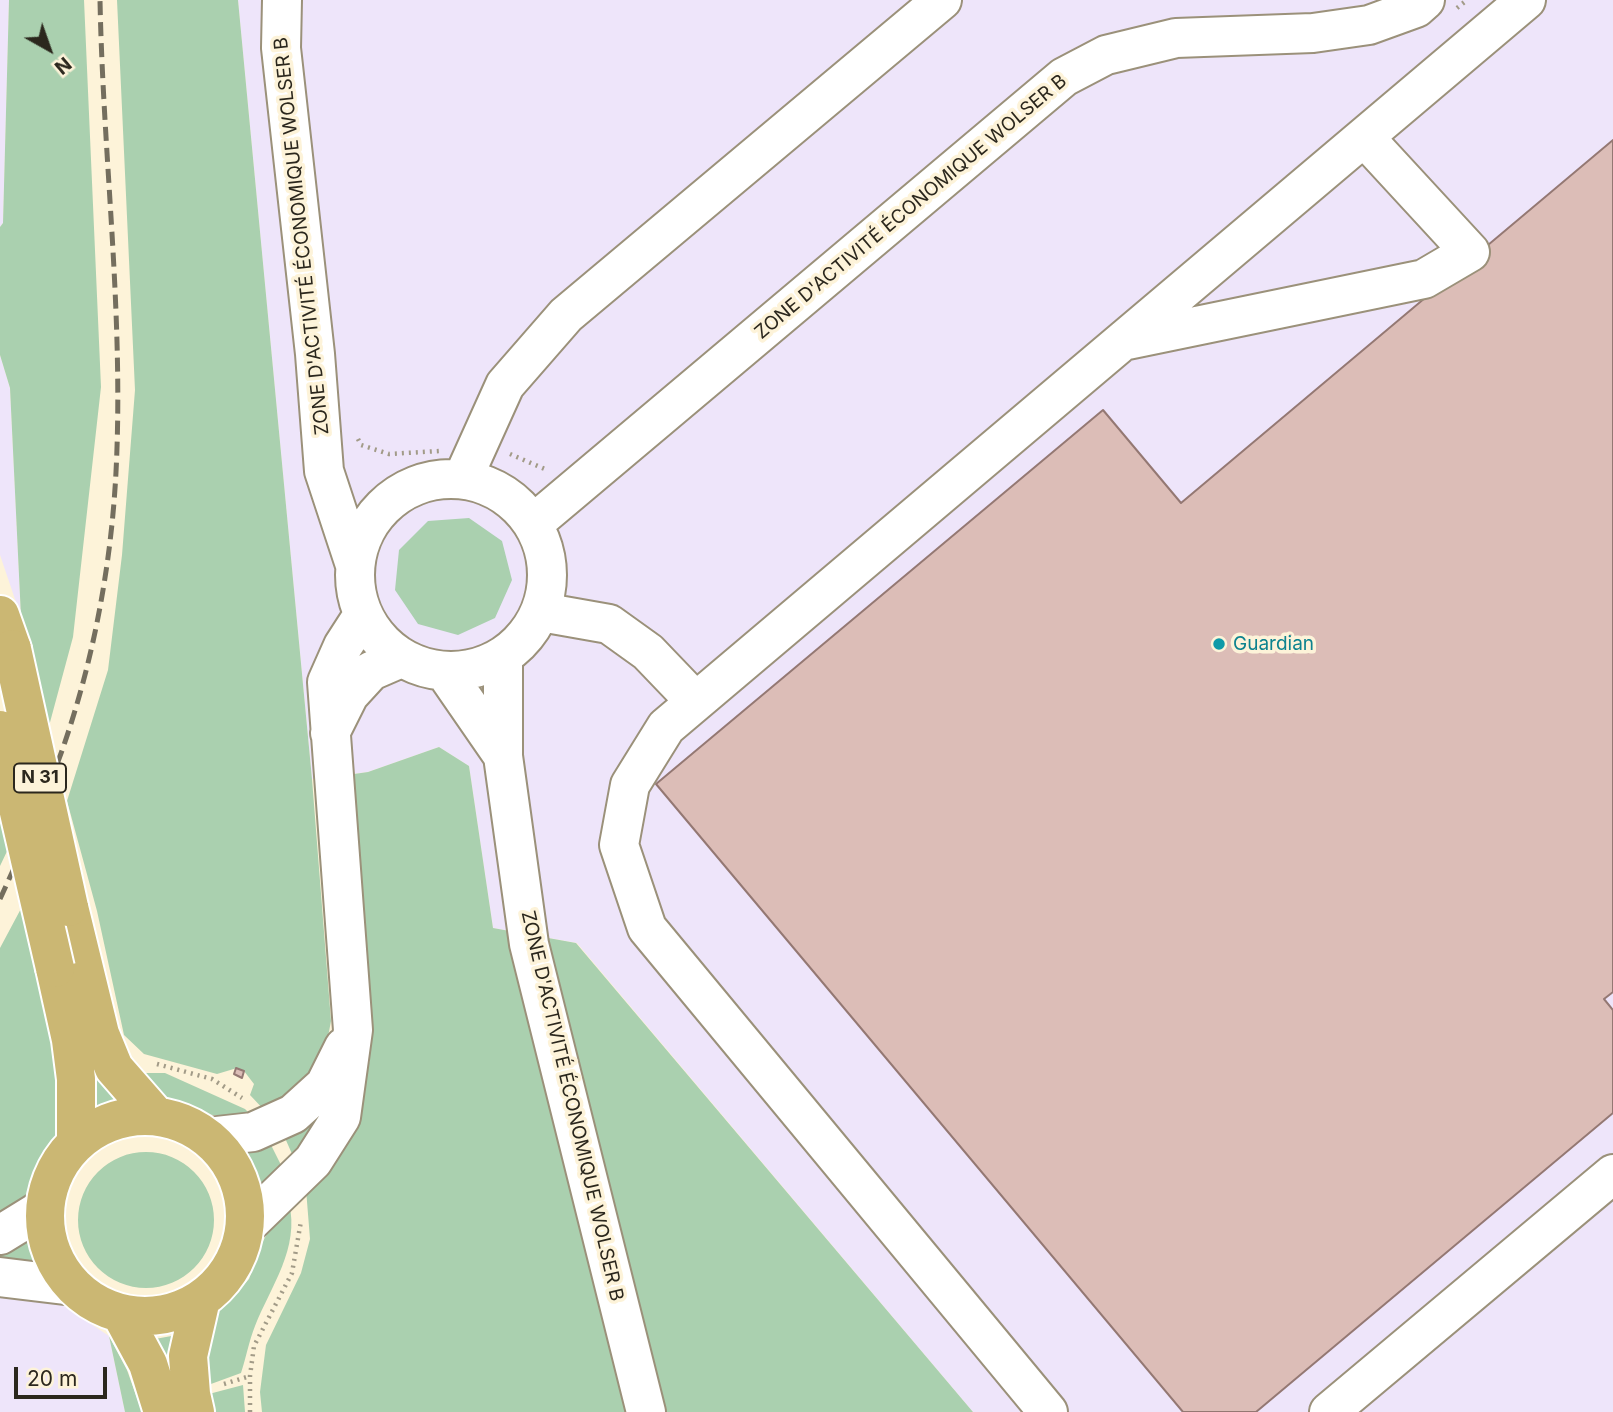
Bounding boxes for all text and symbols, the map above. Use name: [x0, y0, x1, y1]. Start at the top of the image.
north arrow: [14, 14, 84, 84]
street label: ZONE D'ACTIVITÉ ÉCONOMIQUE WOLSER B: [270, 36, 334, 436]
text: N: [50, 52, 76, 79]
street label: ZONE D'ACTIVITÉ ÉCONOMIQUE WOLSER B: [751, 70, 1071, 344]
place label: Guardian: [1233, 633, 1314, 655]
marker: Guardian: [1211, 636, 1227, 652]
road number: N 31: [14, 764, 66, 792]
street label: ZONE D'ACTIVITÉ ÉCONOMIQUE WOLSER B: [516, 909, 628, 1303]
scale bar: [18, 1352, 110, 1396]
text: 20 m: [27, 1366, 77, 1391]

